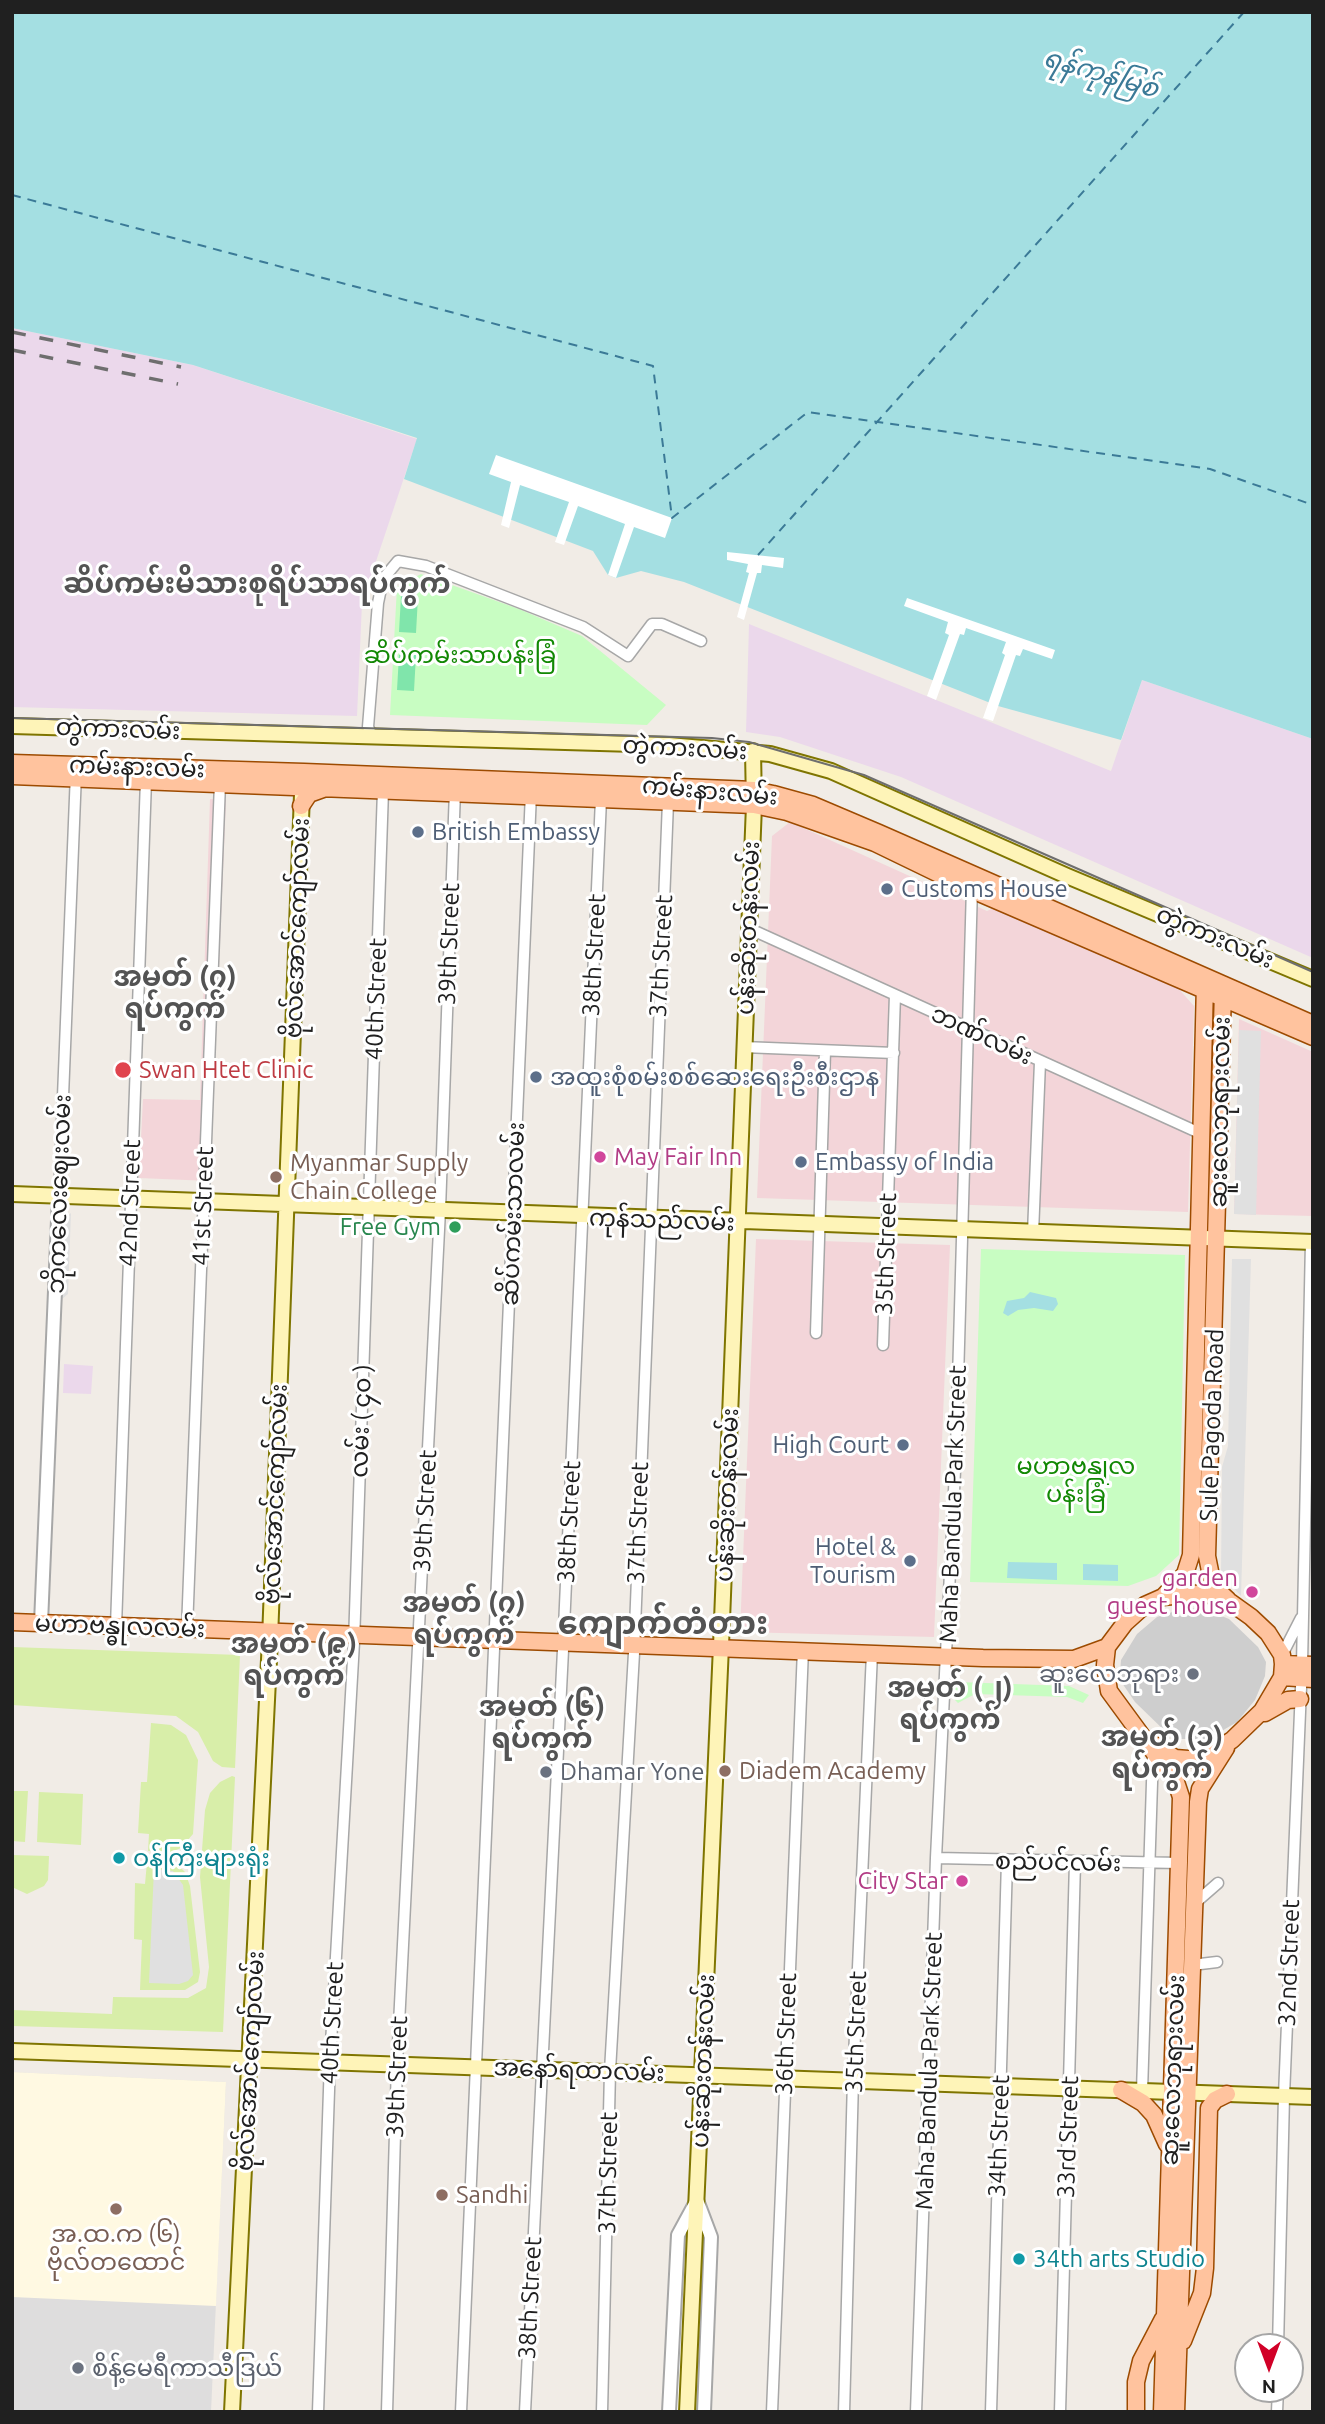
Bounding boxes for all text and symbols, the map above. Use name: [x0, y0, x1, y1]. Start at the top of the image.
water label: ရန်ကုန်မြစ်: [1040, 42, 1162, 104]
district label: ဆိပ်ကမ်းမိသားစုရိပ်သာရပ်ကွက်: [63, 567, 451, 601]
park label: ဆိပ်ကမ်းသာပန်းခြံ: [364, 641, 556, 669]
street label: တွဲကားလမ်း: [55, 712, 181, 746]
street label: တွဲကားလမ်း: [622, 730, 748, 766]
street label: ကမ်းနားလမ်း: [69, 750, 205, 784]
street label: ကမ်းနားလမ်း: [641, 771, 779, 811]
street label: ဗိုလ်အောင်ကျော်လမ်း: [279, 817, 315, 1039]
place label: British Embassy: [432, 818, 600, 846]
marker: British Embassy: [410, 824, 426, 840]
street label: ပန်းဆိုးတန်းလမ်း: [731, 841, 765, 1015]
place label: Customs House: [901, 875, 1068, 903]
marker: Customs House: [879, 881, 895, 897]
street label: 39th Street: [432, 882, 466, 1006]
street label: 38th Street: [576, 893, 612, 1017]
street label: 37th Street: [643, 894, 679, 1018]
street label: တွဲကားလမ်း: [1152, 899, 1278, 975]
street label: 40th Street: [359, 937, 393, 1061]
district label: အမှတ် (၇) ရပ်ကွက်: [113, 960, 237, 1026]
street label: ဘဏ်လမ်း: [927, 999, 1037, 1071]
street label: ဆူးလေဘုရားလမ်း: [1204, 1016, 1236, 1208]
place label: Swan Htet Clinic: [139, 1056, 314, 1084]
marker: Swan Htet Clinic: [113, 1060, 133, 1080]
place label: အထူးစုံစမ်းစစ်ဆေးရေးဦးစီးဌာန: [550, 1063, 879, 1091]
marker: အထူးစုံစမ်းစစ်ဆေးရေးဦးစီးဌာန: [528, 1069, 544, 1085]
street label: ဘိုကလေးဈေးလမ်း: [41, 1094, 77, 1294]
street label: ဆိပ်ကမ်းသာလမ်း: [495, 1121, 531, 1307]
street label: 42nd Street: [113, 1139, 147, 1267]
place label: May Fair Inn: [614, 1143, 742, 1171]
street label: 41st Street: [187, 1146, 219, 1266]
place label: Embassy of India: [815, 1148, 994, 1176]
place label: Myanmar Supply Chain College: [290, 1149, 468, 1205]
marker: May Fair Inn: [592, 1149, 608, 1165]
marker: Embassy of India: [793, 1154, 809, 1170]
marker: Myanmar Supply Chain College: [268, 1169, 284, 1185]
street label: 35th Street: [869, 1192, 903, 1316]
street label: ကုန်သည်လမ်း: [589, 1203, 735, 1237]
place label: Free Gym: [340, 1213, 441, 1241]
marker: Free Gym: [447, 1219, 463, 1235]
street label: Sule Pagoda Road: [1194, 1328, 1230, 1522]
street label: လမ်း ( ၄၀ ): [345, 1364, 377, 1478]
street label: Maha Bandula Park Street: [934, 1365, 972, 1643]
street label: ဗိုလ်အောင်ကျော်လမ်း: [257, 1383, 293, 1605]
street label: ပန်းဆိုးတန်းလမ်း: [710, 1408, 744, 1582]
place label: High Court: [772, 1431, 889, 1459]
marker: High Court: [895, 1437, 911, 1453]
street label: 39th Street: [407, 1449, 443, 1573]
park label: မဟာဗန္ဓုလ ပန်းခြံ: [1017, 1452, 1135, 1508]
street label: 38th Street: [551, 1460, 587, 1584]
street label: 37th Street: [621, 1461, 655, 1585]
place label: Hotel & Tourism: [810, 1533, 896, 1589]
marker: Hotel & Tourism: [902, 1553, 918, 1569]
place label: garden guest house: [1107, 1564, 1238, 1620]
marker: garden guest house: [1244, 1584, 1260, 1600]
district label: အမှတ် (၇) ရပ်ကွက်: [402, 1586, 526, 1652]
district label: ကျောက်တံတား: [558, 1604, 768, 1642]
street label: မဟာဗန္ဓုလလမ်း: [34, 1609, 206, 1643]
district label: အမှတ် (၉) ရပ်ကွက်: [231, 1627, 357, 1693]
place label: ဆူးလေဘုရား: [1039, 1660, 1179, 1688]
marker: ဆူးလေဘုရား: [1185, 1666, 1201, 1682]
district label: အမှတ် (၂) ရပ်ကွက်: [887, 1671, 1013, 1737]
district label: အမှတ် (၆) ရပ်ကွက်: [479, 1690, 605, 1756]
district label: အမှတ် (၁) ရပ်ကွက်: [1101, 1720, 1223, 1786]
place label: Diadem Academy: [739, 1757, 926, 1785]
place label: Dhamar Yone: [560, 1758, 704, 1786]
marker: Diadem Academy: [717, 1763, 733, 1779]
marker: Dhamar Yone: [538, 1764, 554, 1780]
place label: ဝန်ကြီးများရုံး: [133, 1844, 270, 1872]
street label: စည်ပင်လမ်း: [995, 1847, 1121, 1877]
marker: ဝန်ကြီးများရုံး: [111, 1850, 127, 1866]
place label: City Star: [858, 1867, 948, 1895]
marker: City Star: [954, 1873, 970, 1889]
street label: 32nd Street: [1272, 1899, 1306, 2027]
street label: Maha Bandula Park Street: [910, 1932, 948, 2210]
street label: ဗိုလ်အောင်ကျော်လမ်း: [230, 1950, 270, 2172]
street label: 40th Street: [314, 1961, 350, 2085]
street label: 35th Street: [839, 1970, 873, 2094]
street label: 36th Street: [769, 1972, 803, 2096]
street label: ပန်းဆိုးတန်းလမ်း: [686, 1974, 720, 2148]
street label: ဆူးလေဘုရားလမ်း: [1155, 1974, 1191, 2166]
street label: 39th Street: [380, 2015, 414, 2139]
street label: အနော်ရထာလမ်း: [493, 2053, 665, 2087]
street label: 34th Street: [982, 2074, 1016, 2198]
street label: 33rd Street: [1051, 2075, 1085, 2199]
street label: 37th Street: [593, 2111, 623, 2235]
place label: Sandhi: [456, 2181, 528, 2209]
marker: Sandhi: [434, 2187, 450, 2203]
marker: အ.ထ.က (၆) ဗိုလ်တထောင်: [108, 2201, 124, 2217]
place label: အ.ထ.က (၆) ဗိုလ်တထောင်: [47, 2220, 185, 2276]
street label: 38th Street: [512, 2236, 548, 2360]
place label: 34th arts Studio: [1033, 2245, 1205, 2273]
marker: 34th arts Studio: [1011, 2251, 1027, 2267]
north arrow: [1234, 2333, 1304, 2403]
place label: စိန့်မေရီကာသီဒြယ်: [92, 2354, 282, 2382]
marker: စိန့်မေရီကာသီဒြယ်: [70, 2360, 86, 2376]
text: N: [1262, 2376, 1276, 2398]

